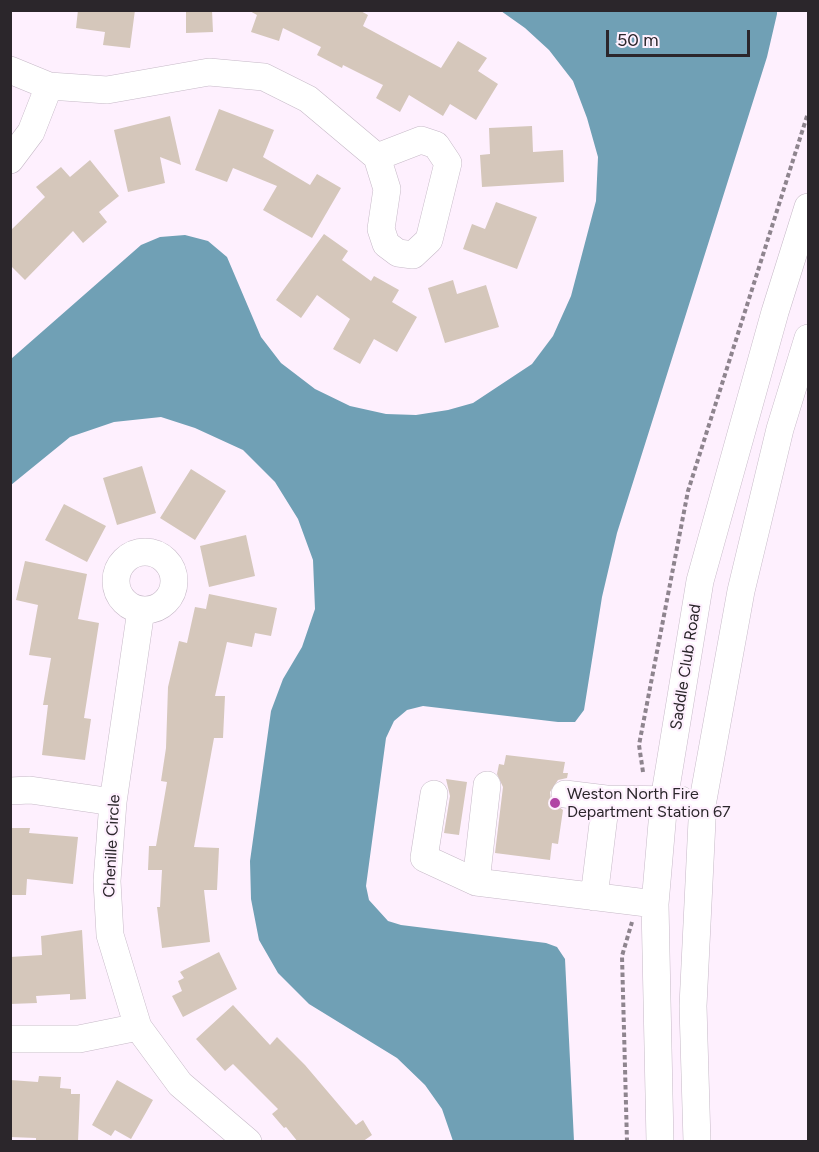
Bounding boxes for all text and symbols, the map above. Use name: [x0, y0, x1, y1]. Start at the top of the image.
scale bar: [609, 18, 753, 56]
text: 50 m: [617, 29, 659, 51]
street label: Saddle Club Road: [667, 603, 705, 731]
place label: Weston North Fire Department Station 67: [567, 784, 731, 822]
street label: Chenille Circle: [100, 794, 124, 898]
marker: Weston North Fire Department Station 67: [548, 796, 562, 810]

